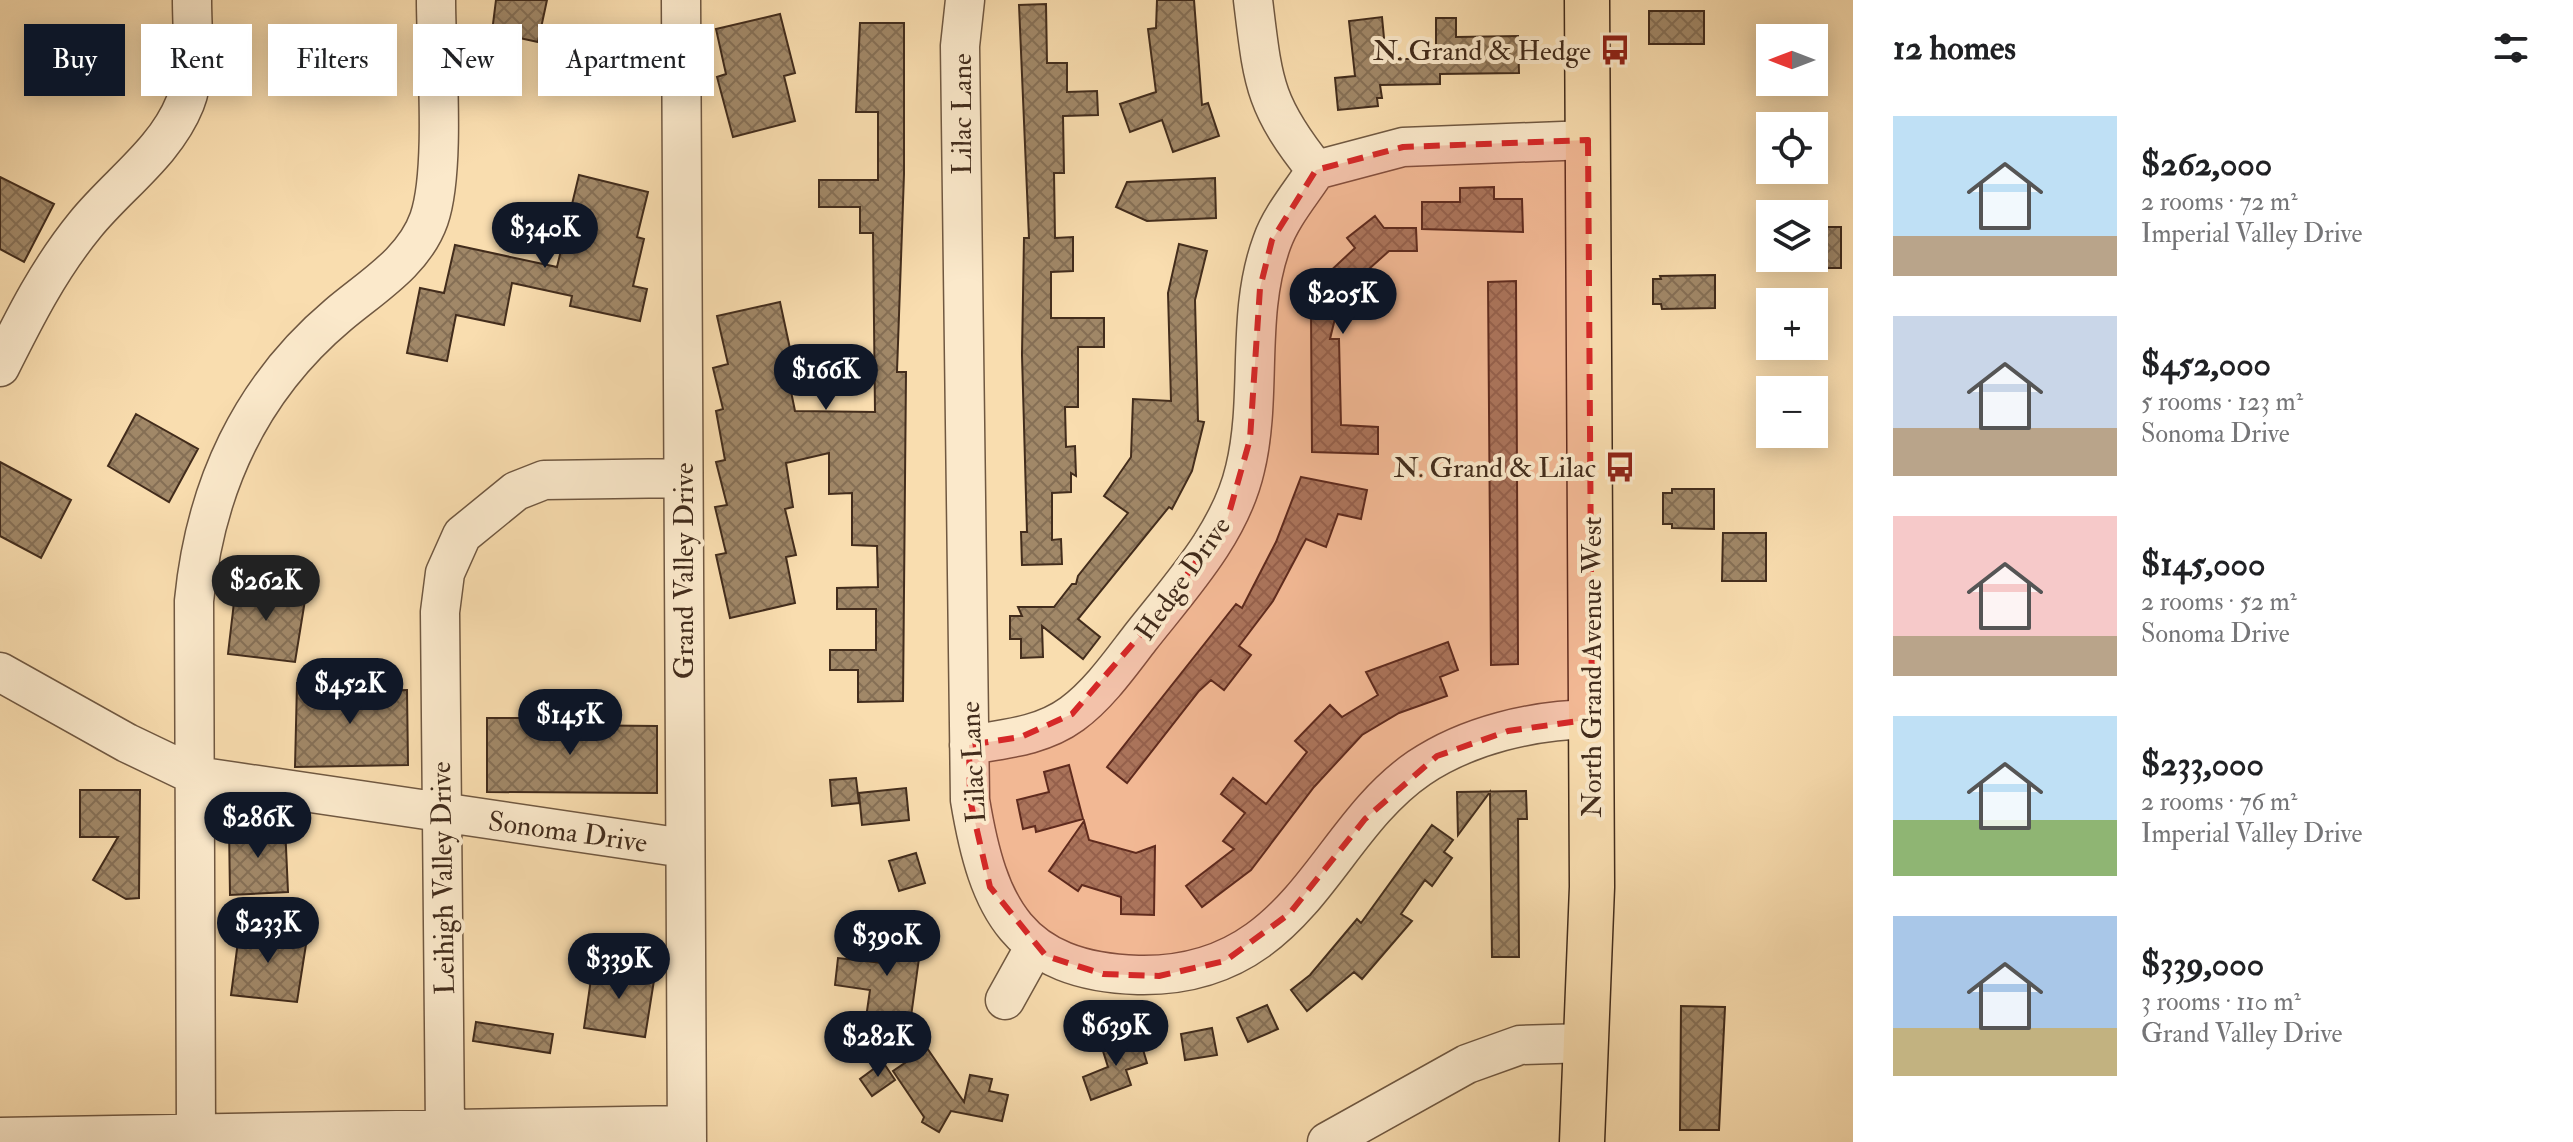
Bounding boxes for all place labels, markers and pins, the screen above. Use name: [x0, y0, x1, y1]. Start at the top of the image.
bus stop icon: N. Grand & Hedge: [1598, 33, 1632, 67]
place label: N. Grand & Hedge: [1373, 34, 1591, 69]
pin: $340K: [489, 202, 601, 270]
pin: $205K: [1287, 268, 1399, 336]
pin: $166K: [770, 344, 882, 412]
bus stop icon: N. Grand & Lilac: [1603, 450, 1637, 484]
place label: N. Grand & Lilac: [1394, 451, 1596, 486]
pin: $262K: [210, 555, 322, 623]
pin: $452K: [294, 658, 406, 726]
pin: $145K: [514, 689, 626, 757]
pin: $286K: [202, 792, 314, 860]
pin: $233K: [212, 897, 324, 965]
pin: $390K: [831, 910, 943, 978]
pin: $339K: [563, 933, 675, 1001]
pin: $639K: [1060, 1000, 1172, 1068]
pin: $282K: [822, 1011, 934, 1079]

